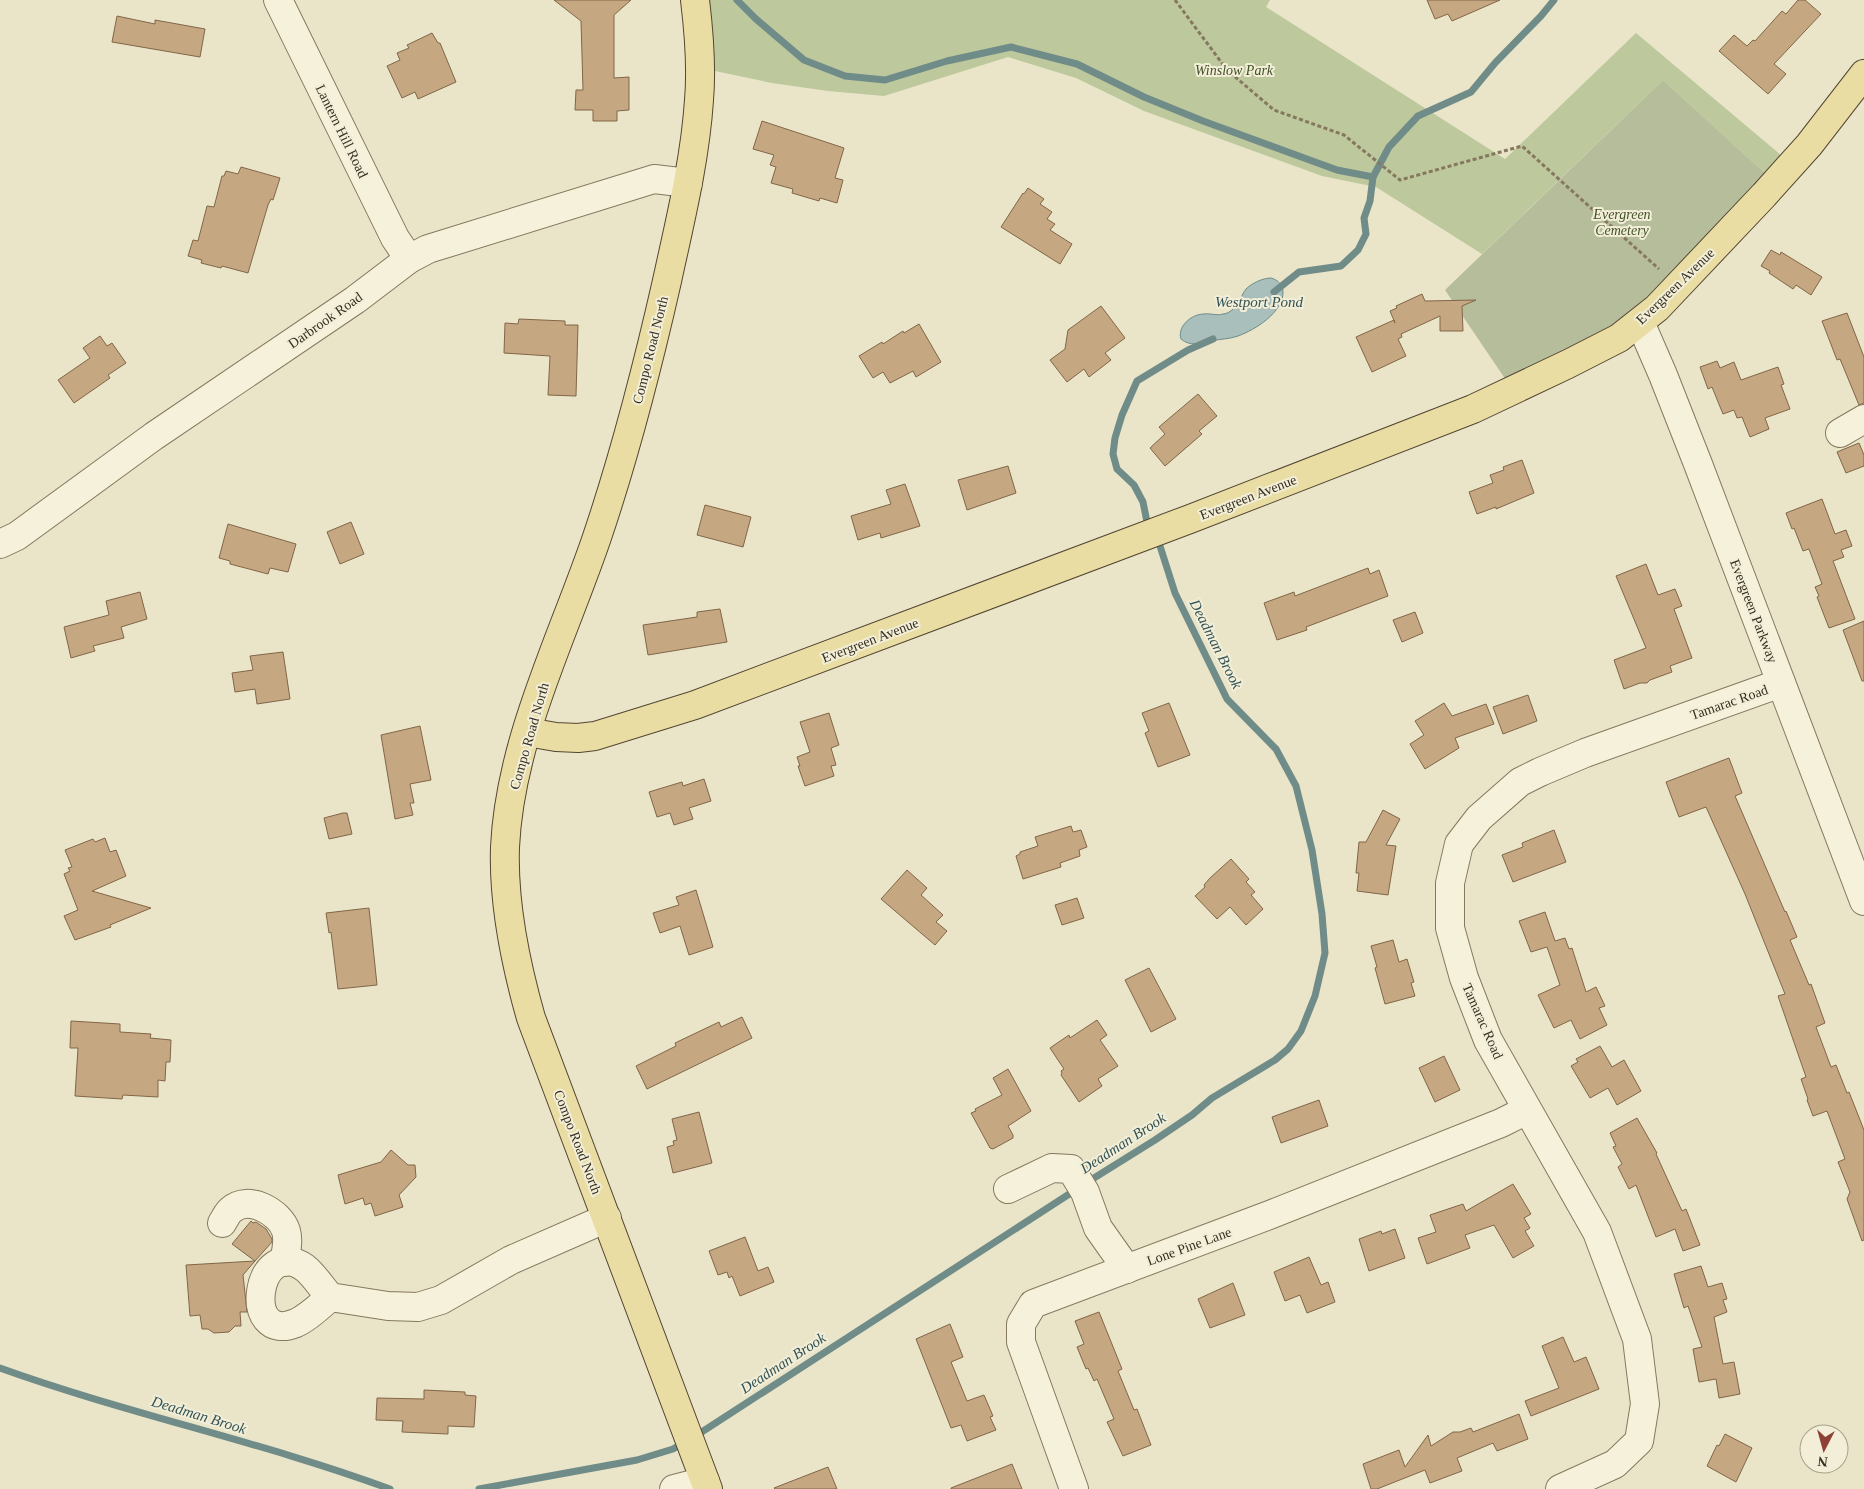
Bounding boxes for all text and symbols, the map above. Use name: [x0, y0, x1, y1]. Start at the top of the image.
park label: Winslow Park: [1195, 63, 1274, 78]
street label: Lantern Hill Road: [312, 82, 371, 180]
park label: Evergreen Cemetery: [1592, 207, 1651, 238]
street label: Evergreen Avenue: [1633, 245, 1717, 327]
street label: Darbrook Road: [285, 289, 365, 351]
water label: Westport Pond: [1215, 294, 1304, 310]
street label: Compo Road North: [630, 295, 671, 406]
street label: Evergreen Avenue: [1198, 472, 1299, 523]
street label: Evergreen Parkway: [1727, 557, 1780, 665]
water label: Deadman Brook: [1186, 596, 1246, 692]
street label: Evergreen Avenue: [820, 615, 921, 666]
street label: Compo Road North: [507, 681, 552, 791]
street label: Tamarac Road: [1688, 682, 1770, 723]
street label: Tamarac Road: [1459, 981, 1506, 1061]
street label: Compo Road North: [551, 1088, 604, 1196]
water label: Deadman Brook: [1077, 1109, 1169, 1177]
street label: Lone Pine Lane: [1145, 1224, 1233, 1269]
water label: Deadman Brook: [737, 1329, 829, 1397]
water label: Deadman Brook: [149, 1393, 249, 1437]
north arrow: [1799, 1424, 1849, 1474]
text: N: [1817, 1453, 1829, 1469]

